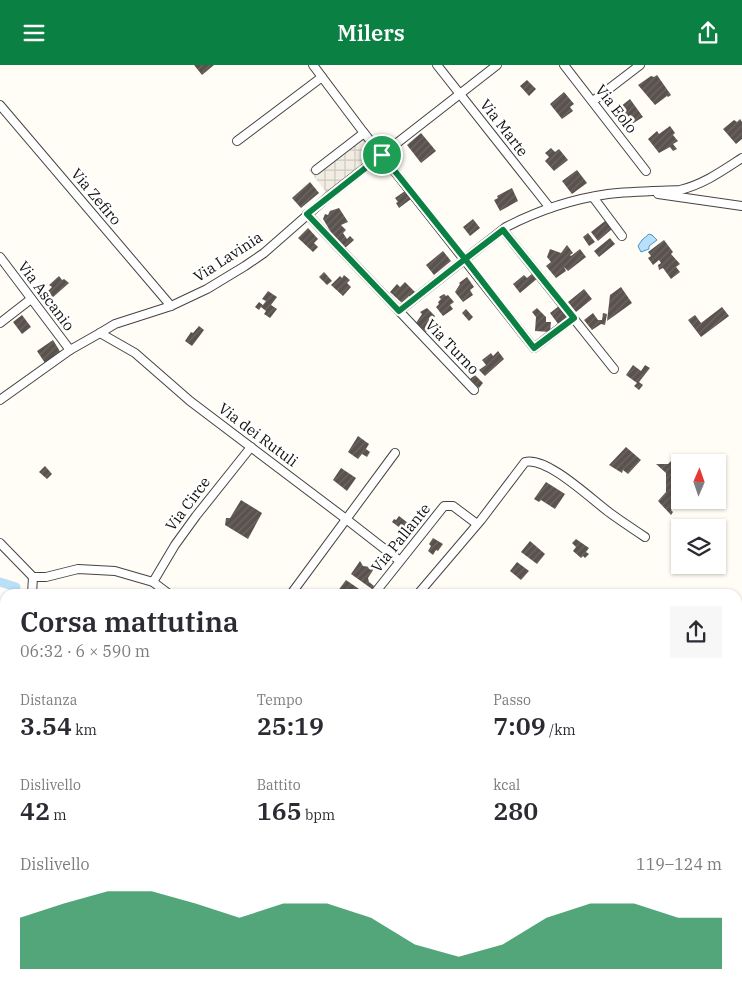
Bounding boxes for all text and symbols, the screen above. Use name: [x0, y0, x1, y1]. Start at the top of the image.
text: Milers: [337, 18, 405, 47]
icon: menu: [20, 19, 48, 47]
icon: share: [694, 19, 722, 47]
street label: Via Eolo: [591, 80, 641, 137]
street label: Via Marte: [476, 95, 533, 160]
pin: [361, 134, 403, 176]
icon: arrive: [368, 141, 396, 169]
street label: Via Zefiro: [67, 164, 126, 229]
street label: Via Lavinia: [190, 227, 266, 286]
street label: Via Ascanio: [14, 257, 79, 334]
street label: Via Turno: [421, 315, 483, 378]
street label: Via dei Rutuli: [215, 399, 302, 471]
north arrow: [671, 454, 726, 509]
map controls: [671, 454, 726, 574]
street label: Via Circe: [161, 473, 214, 534]
street label: Via Pallante: [367, 499, 434, 576]
button: layers: [671, 519, 726, 574]
text: Corsa mattutina: [20, 603, 239, 640]
button: share: [670, 606, 722, 658]
text: 06:32 · 6 × 590 m: [20, 641, 150, 661]
text: Distanza: [20, 691, 77, 709]
text: Tempo: [257, 691, 303, 709]
text: Passo: [493, 691, 531, 709]
text: 3.54: [20, 709, 72, 742]
text: 25:19: [257, 709, 324, 742]
text: 7:09: [493, 709, 546, 742]
text: km: [72, 721, 97, 739]
text: /km: [546, 721, 576, 739]
text: Dislivello: [20, 776, 81, 794]
text: Battito: [257, 776, 301, 794]
text: kcal: [493, 776, 520, 794]
text: 42: [20, 794, 50, 827]
text: 165: [257, 794, 302, 827]
text: 280: [493, 794, 538, 827]
text: m: [50, 806, 67, 824]
text: bpm: [302, 806, 335, 824]
text: Dislivello: [20, 854, 90, 874]
text: 119–124 m: [636, 854, 722, 874]

